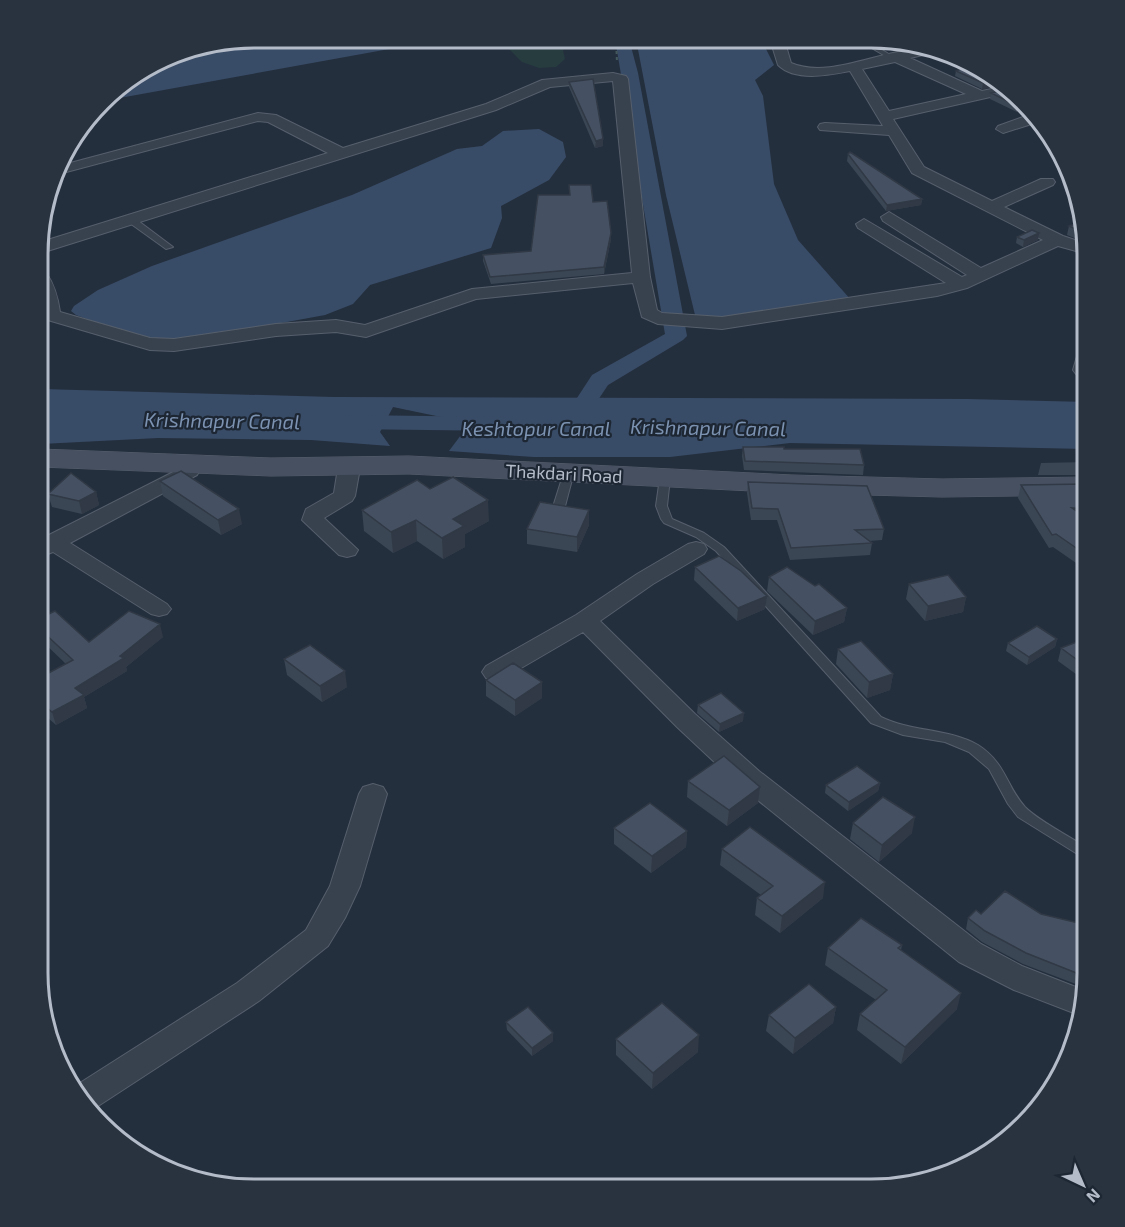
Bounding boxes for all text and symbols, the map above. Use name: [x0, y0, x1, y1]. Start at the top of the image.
water label: Krishnapur Canal: [144, 407, 300, 433]
water label: Krishnapur Canal: [630, 414, 786, 440]
water label: Keshtopur Canal: [461, 416, 611, 440]
street label: Thakdari Road: [505, 459, 623, 487]
north arrow: [1053, 1155, 1113, 1215]
text: N: [1083, 1185, 1105, 1207]

